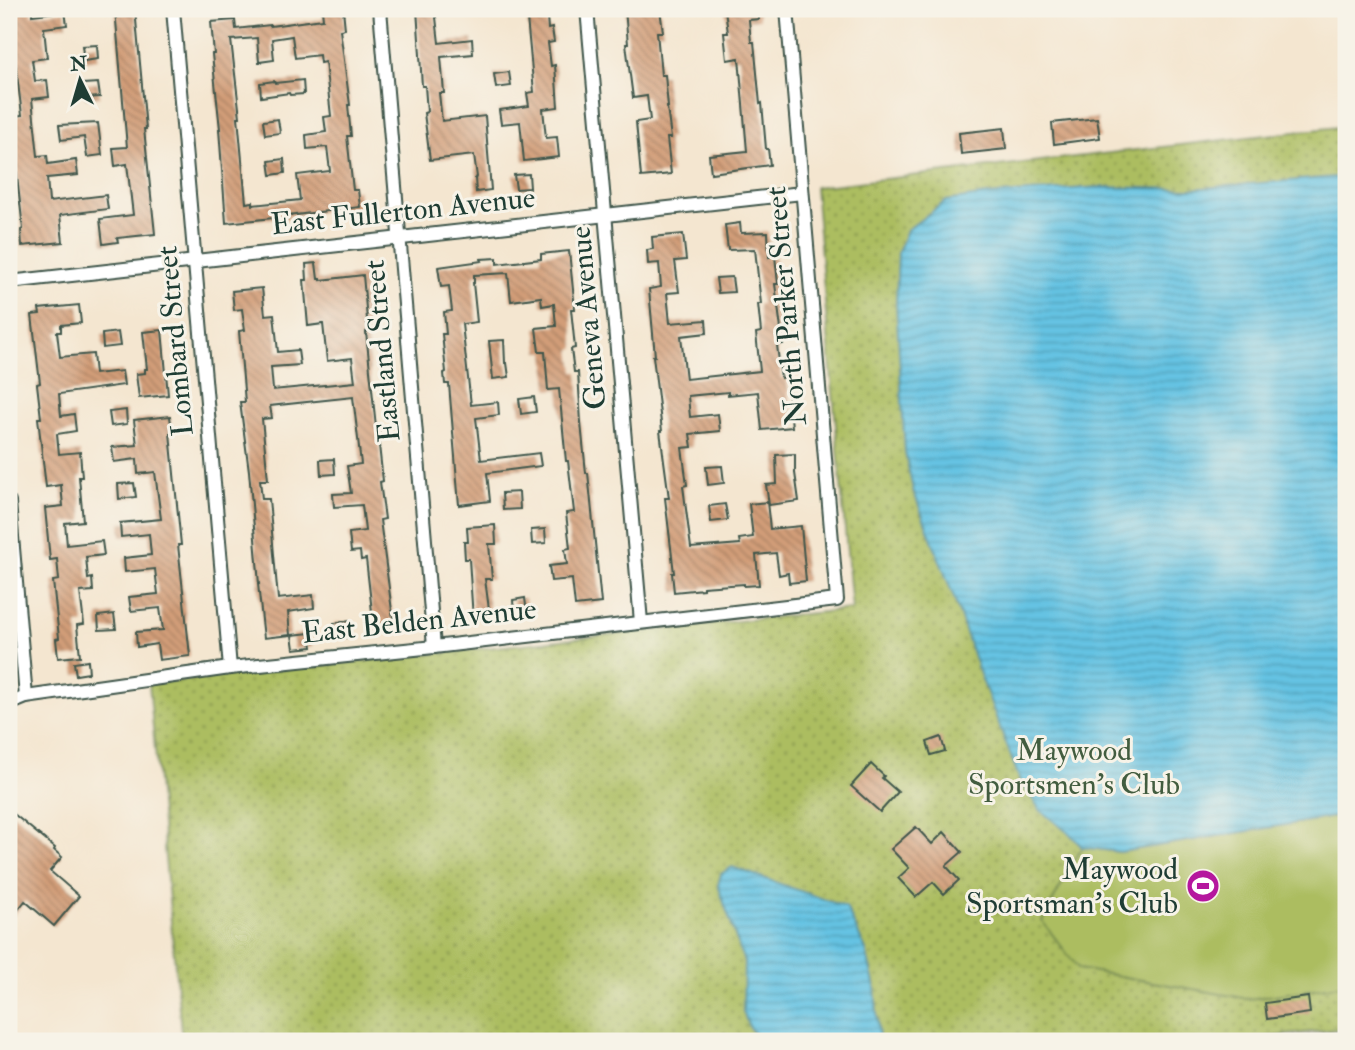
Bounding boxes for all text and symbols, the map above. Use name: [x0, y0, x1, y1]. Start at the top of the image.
north arrow: [46, 46, 116, 116]
text: N: [68, 51, 89, 77]
street label: East Fullerton Avenue: [269, 179, 537, 243]
street label: North Parker Street: [757, 185, 815, 427]
street label: Geneva Avenue: [562, 225, 614, 411]
street label: Lombard Street: [148, 244, 202, 438]
street label: Eastland Street: [356, 258, 408, 444]
street label: East Belden Avenue: [300, 590, 538, 652]
park label: Maywood Sportsmen's Club: [968, 732, 1180, 803]
place label: Maywood Sportsman's Club: [966, 851, 1178, 922]
sports icon: Maywood Sportsman's Club: [1184, 867, 1222, 905]

